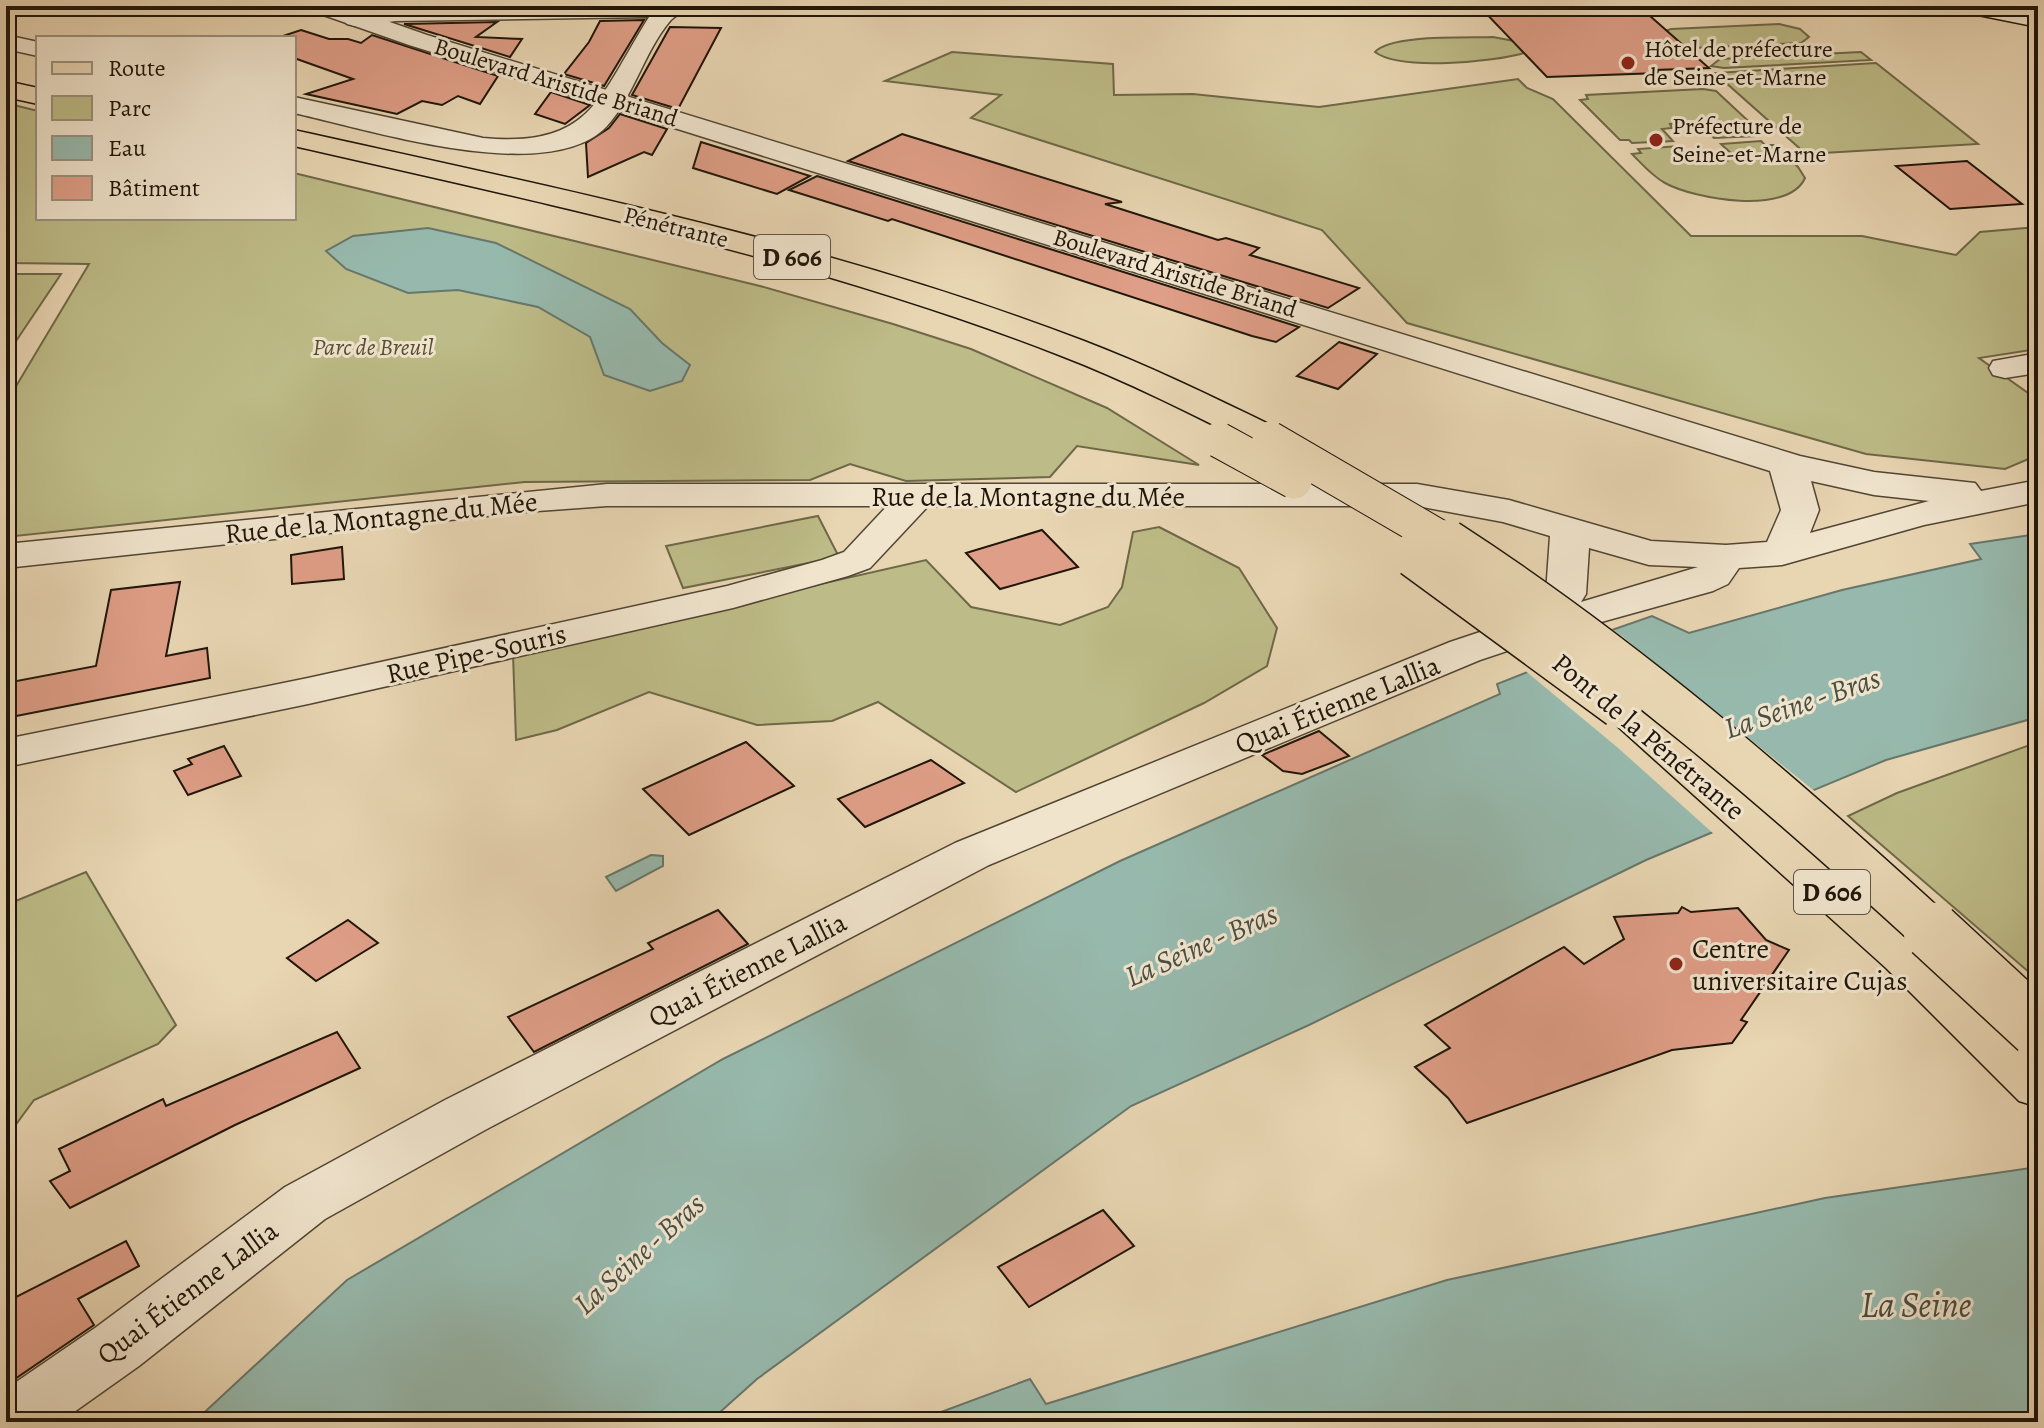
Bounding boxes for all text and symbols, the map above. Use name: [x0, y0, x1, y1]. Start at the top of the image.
street label: Boulevard Aristide Briand: [430, 30, 682, 134]
place label: Hôtel de préfecture de Seine-et-Marne: [1644, 33, 1833, 93]
legend: [36, 36, 296, 220]
text: Route: [108, 52, 166, 84]
marker: Hôtel de préfecture de Seine-et-Marne: [1619, 54, 1637, 72]
text: Parc: [108, 92, 151, 124]
place label: Préfecture de Seine-et-Marne: [1672, 110, 1826, 170]
marker: Préfecture de Seine-et-Marne: [1647, 131, 1665, 149]
text: Eau: [108, 132, 146, 164]
text: Bâtiment: [108, 172, 200, 204]
street label: Pénétrante: [620, 199, 732, 255]
street label: Boulevard Aristide Briand: [1049, 221, 1301, 325]
road number: D 606: [754, 235, 830, 279]
park label: Parc de Breuil: [312, 331, 434, 363]
street label: Rue de la Montagne du Mée: [871, 478, 1185, 516]
street label: Rue de la Montagne du Mée: [223, 483, 539, 553]
street label: Rue Pipe-Souris: [382, 615, 570, 693]
street label: Pont de la Pénétrante: [1544, 645, 1753, 829]
street label: Quai Étienne Lallia: [1229, 646, 1446, 763]
water label: La Seine - Bras: [1719, 658, 1885, 748]
road number: D 606: [1794, 870, 1870, 914]
water label: La Seine - Bras: [1118, 894, 1284, 996]
street label: Quai Étienne Lallia: [642, 903, 853, 1036]
place label: Centre universitaire Cujas: [1692, 930, 1908, 1000]
marker: Centre universitaire Cujas: [1667, 955, 1685, 973]
water label: La Seine - Bras: [565, 1185, 713, 1323]
street label: Quai Étienne Lallia: [89, 1212, 286, 1374]
water label: La Seine: [1861, 1280, 1972, 1329]

